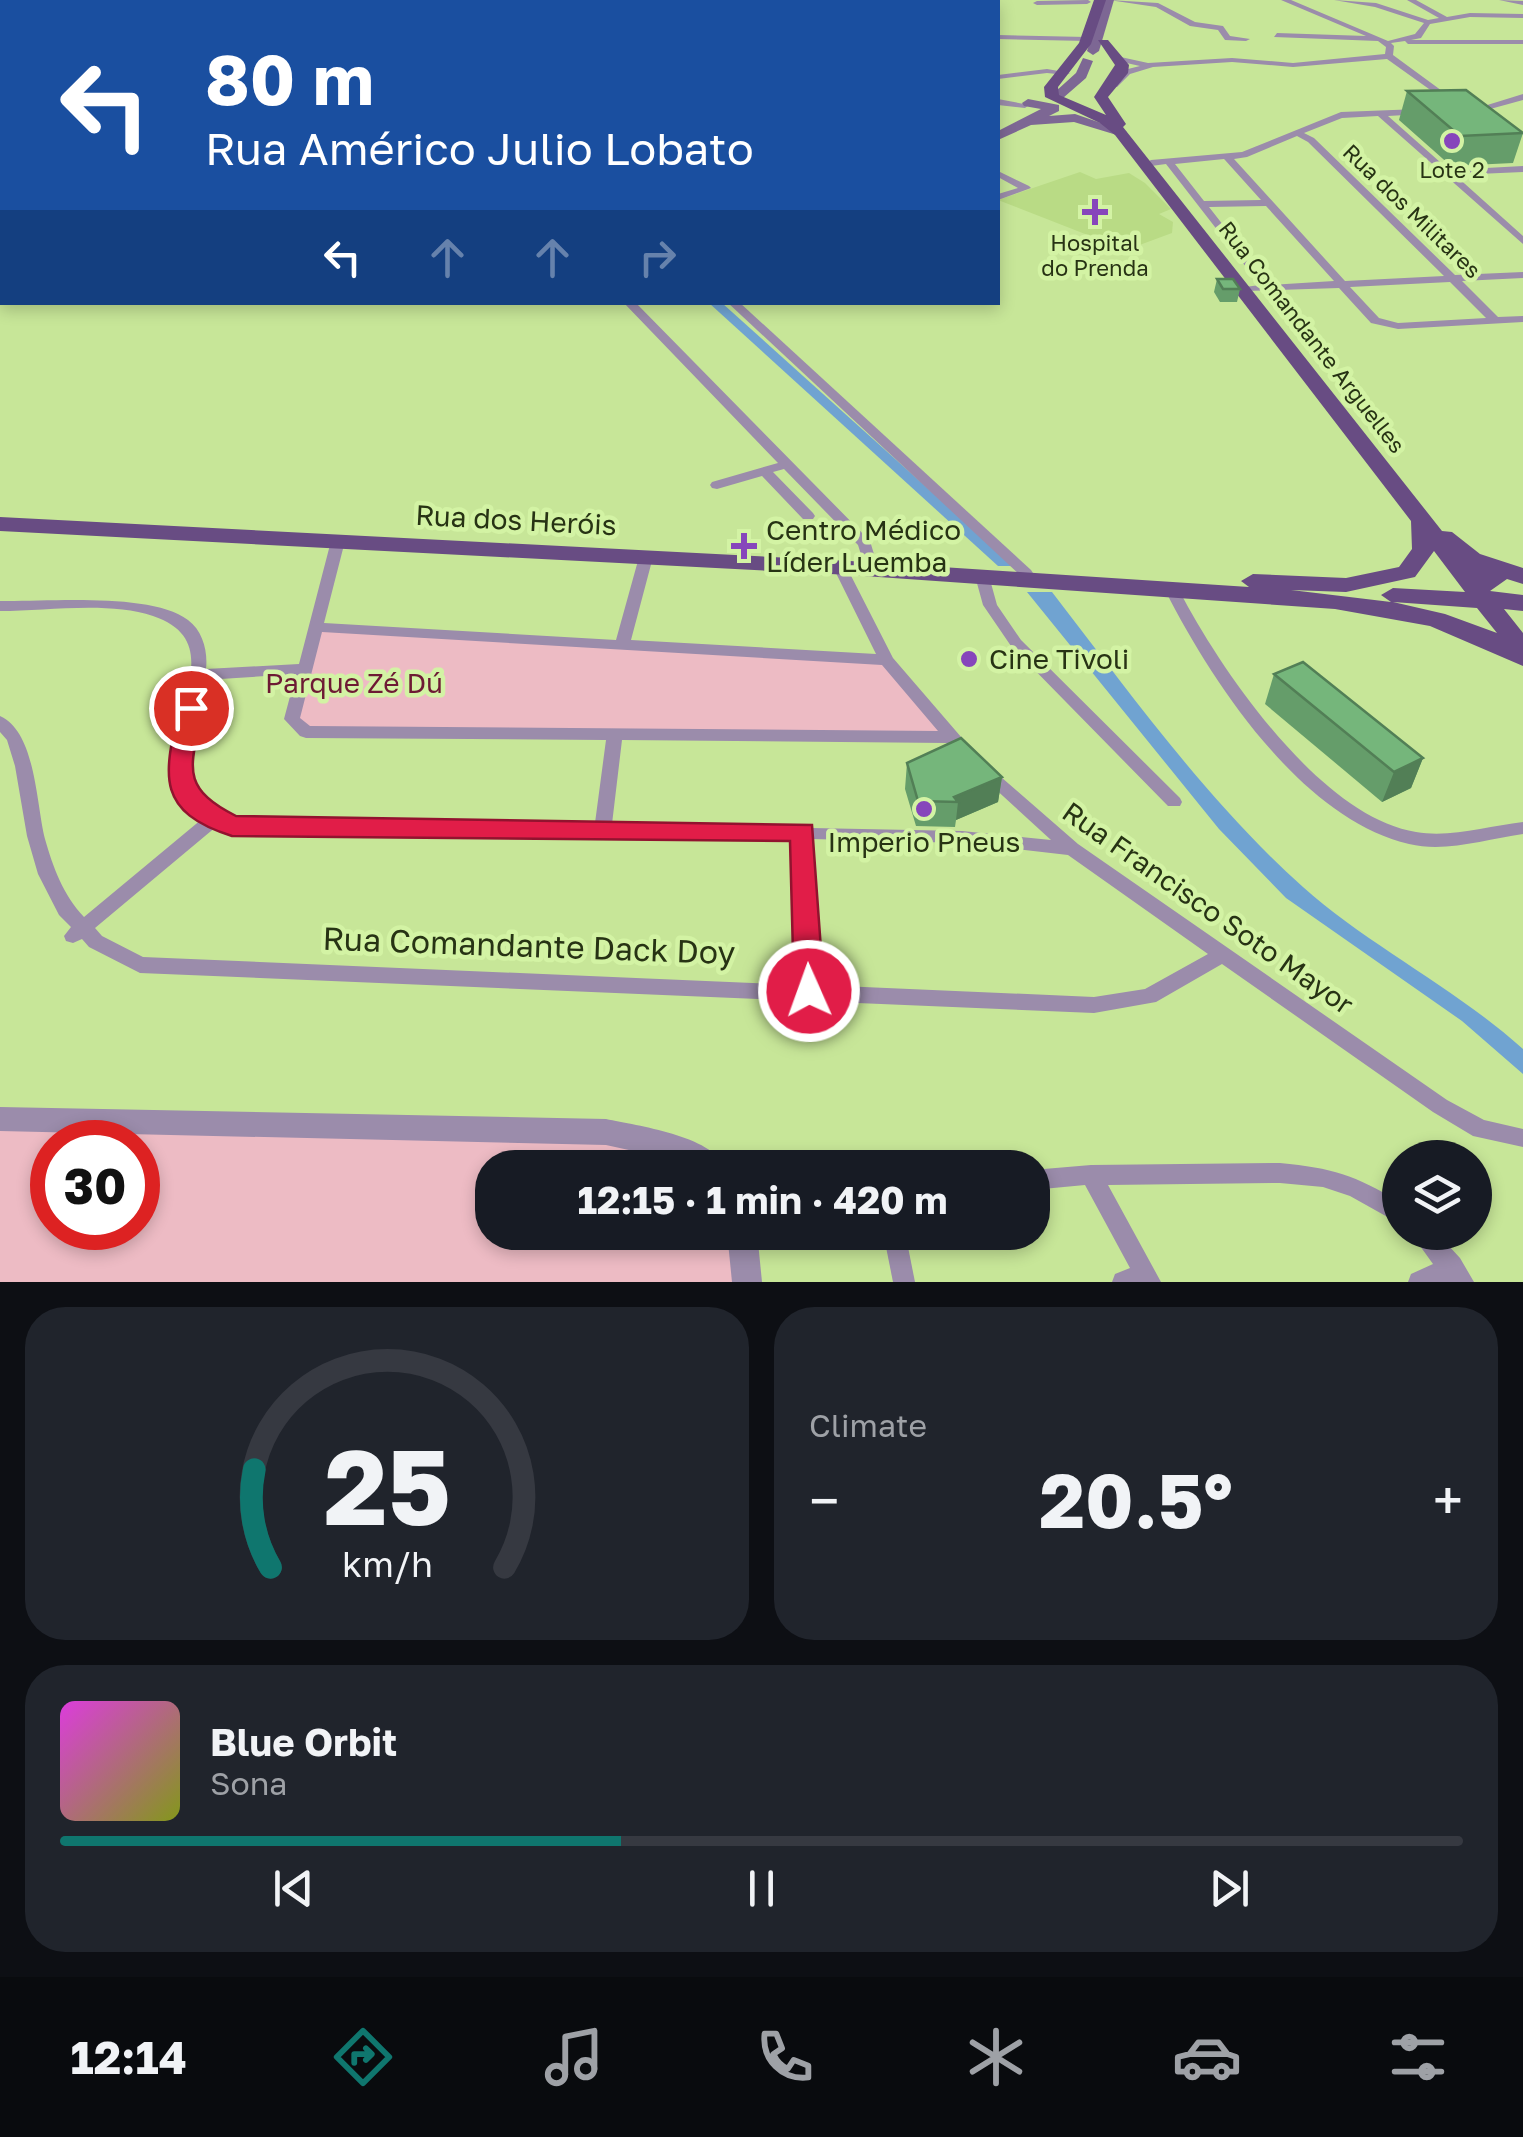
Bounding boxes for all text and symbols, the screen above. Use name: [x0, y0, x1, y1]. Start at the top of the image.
text: 80 m: [205, 36, 374, 120]
icon: left: [40, 40, 170, 170]
text: Rua Américo Julio Lobato: [205, 121, 754, 175]
marker: Lote 2: [1441, 130, 1463, 152]
street label: Rua dos Militares: [1338, 138, 1487, 283]
place label: Lote 2: [1419, 156, 1485, 183]
marker: Hospital do Prenda: [1082, 199, 1108, 225]
street label: Rua Comandante Arguelles: [1214, 215, 1411, 458]
place label: Hospital do Prenda: [1041, 229, 1149, 281]
icon: left: [315, 230, 370, 285]
icon: ahead: [420, 230, 475, 285]
icon: ahead: [525, 230, 580, 285]
icon: right: [630, 230, 685, 285]
street label: Rua dos Heróis: [415, 498, 617, 541]
place label: Centro Médico Líder Luemba: [766, 513, 961, 578]
marker: Centro Médico Líder Luemba: [731, 533, 757, 559]
place label: Cine Tivoli: [989, 642, 1129, 675]
marker: Cine Tivoli: [958, 648, 980, 670]
pin: [149, 666, 234, 751]
park label: Parque Zé Dú: [265, 666, 443, 699]
icon: arrive: [164, 681, 219, 736]
street label: Rua Francisco Soto Mayor: [1057, 795, 1360, 1021]
marker: Imperio Pneus: [913, 798, 935, 820]
place label: Imperio Pneus: [828, 825, 1020, 858]
street label: Rua Comandante Dack Doy: [322, 919, 736, 971]
position arrow: [757, 939, 861, 1043]
speed limit sign: 30: [30, 1120, 160, 1250]
map controls: [1382, 1140, 1492, 1250]
button: layers: [1382, 1140, 1492, 1250]
text: 12:15 · 1 min · 420 m: [577, 1177, 948, 1222]
text: Climate: [809, 1406, 927, 1444]
text: 25: [324, 1423, 450, 1548]
text: 20.5°: [1039, 1454, 1233, 1545]
text: −: [809, 1467, 839, 1533]
text: +: [1433, 1467, 1463, 1533]
text: km/h: [342, 1542, 432, 1585]
text: Blue Orbit: [210, 1719, 397, 1764]
text: Sona: [210, 1764, 287, 1802]
icon: previous: [266, 1861, 321, 1916]
icon: pause: [734, 1861, 789, 1916]
icon: next: [1202, 1861, 1257, 1916]
icon: directions: [328, 2022, 398, 2092]
icon: music: [539, 2022, 609, 2092]
icon: phone: [750, 2022, 820, 2092]
icon: climate: [961, 2022, 1031, 2092]
icon: car: [1172, 2022, 1242, 2092]
icon: filters: [1383, 2022, 1453, 2092]
text: 12:14: [70, 2030, 187, 2084]

